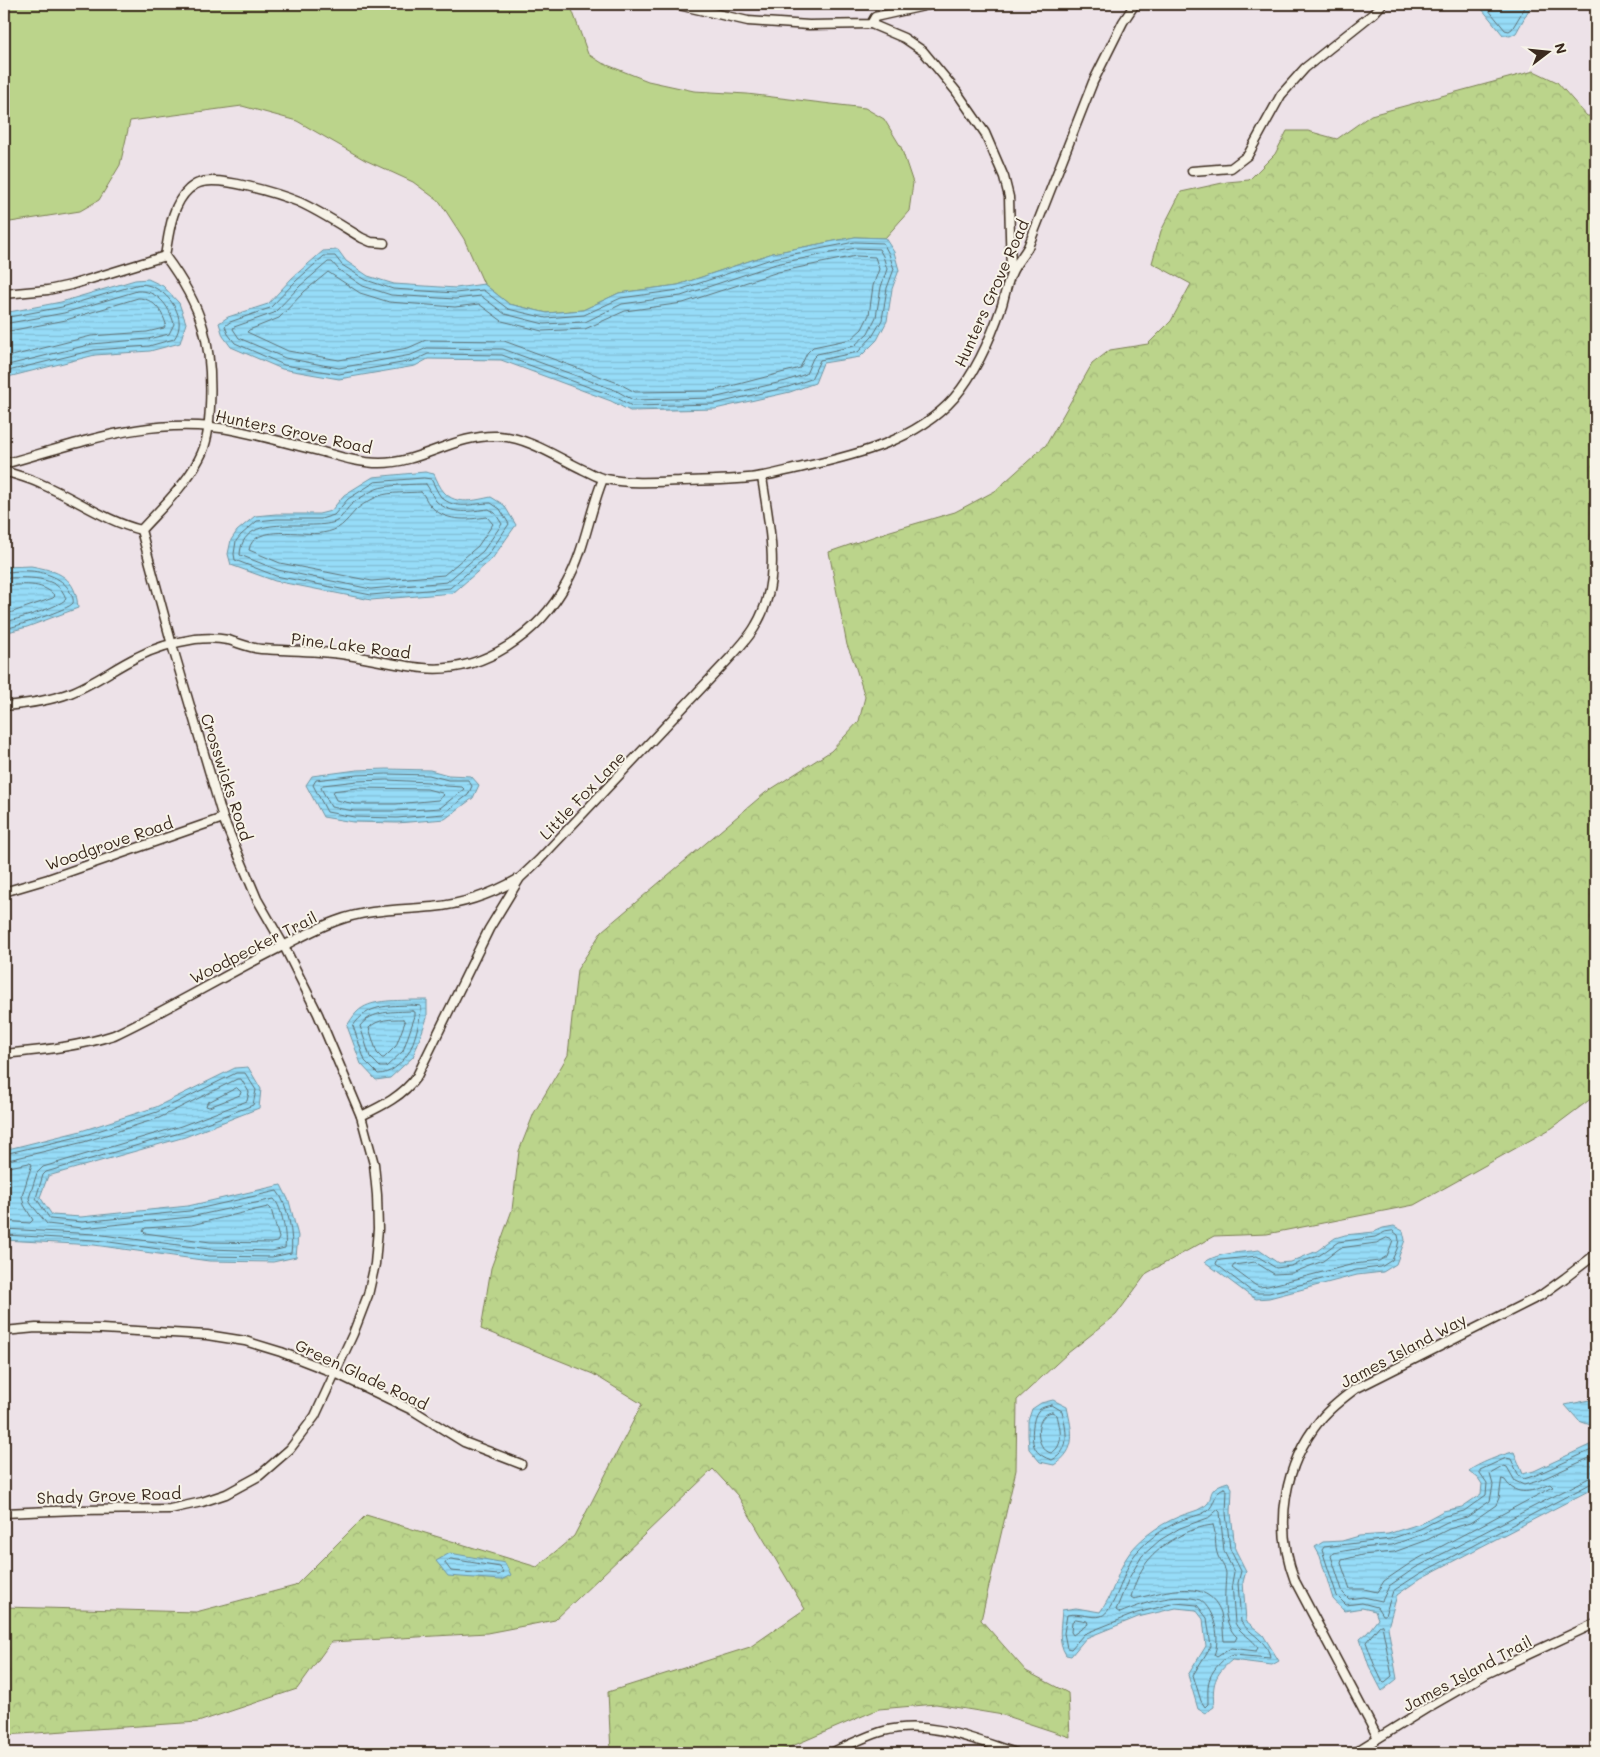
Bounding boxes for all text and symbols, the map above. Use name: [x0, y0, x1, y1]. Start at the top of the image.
north arrow: [1522, 28, 1572, 78]
text: N: [1550, 41, 1572, 56]
street label: Hunters Grove Road: [949, 216, 1033, 370]
street label: Hunters Grove Road: [214, 404, 374, 458]
street label: Pine Lake Road: [290, 627, 412, 663]
street label: Crosswicks Road: [197, 711, 257, 843]
street label: Little Fox Lane: [534, 746, 630, 844]
street label: Woodgrove Road: [43, 811, 175, 875]
street label: Woodpecker Trail: [186, 906, 320, 988]
street label: James Island Way: [1336, 1308, 1470, 1392]
street label: Green Glade Road: [292, 1334, 432, 1414]
street label: Shady Grove Road: [37, 1482, 181, 1508]
street label: James Island Trail: [1399, 1630, 1535, 1716]

